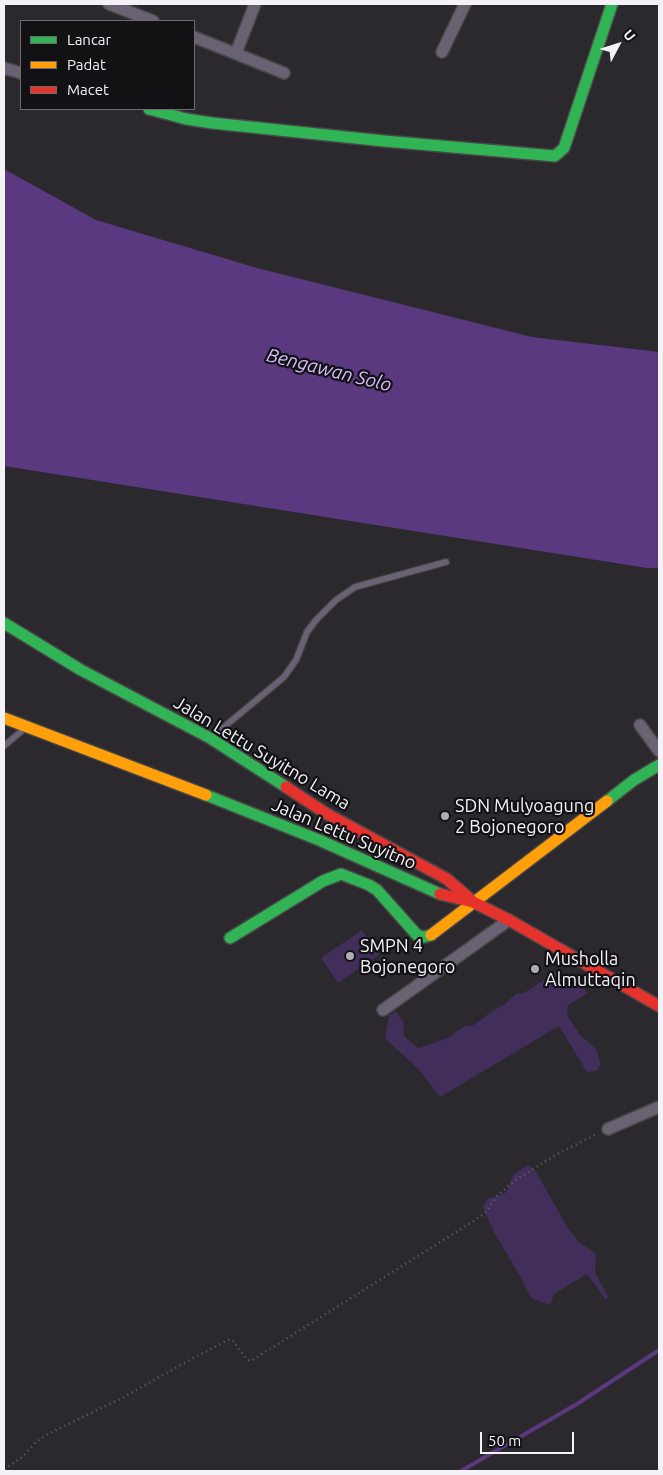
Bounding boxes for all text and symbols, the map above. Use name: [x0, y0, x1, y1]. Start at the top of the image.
legend: [20, 20, 195, 110]
north arrow: [593, 20, 643, 70]
text: U: [620, 26, 639, 44]
text: Lancar: [67, 31, 111, 48]
text: Padat: [67, 56, 106, 73]
text: Macet: [67, 81, 109, 98]
water label: Bengawan Solo: [264, 343, 394, 397]
street label: Jalan Lettu Suyitno Lama: [170, 692, 354, 814]
street label: Jalan Lettu Suyitno: [269, 794, 419, 874]
place label: SDN Mulyoagung 2 Bojonegoro: [455, 795, 594, 838]
marker: SDN Mulyoagung 2 Bojonegoro: [439, 810, 451, 822]
place label: SMPN 4 Bojonegoro: [360, 935, 455, 978]
place label: Musholla Almuttaqin: [545, 948, 636, 991]
marker: SMPN 4 Bojonegoro: [344, 950, 356, 962]
marker: Musholla Almuttaqin: [529, 963, 541, 975]
scale bar: [483, 1422, 577, 1454]
text: 50 m: [488, 1432, 521, 1449]

